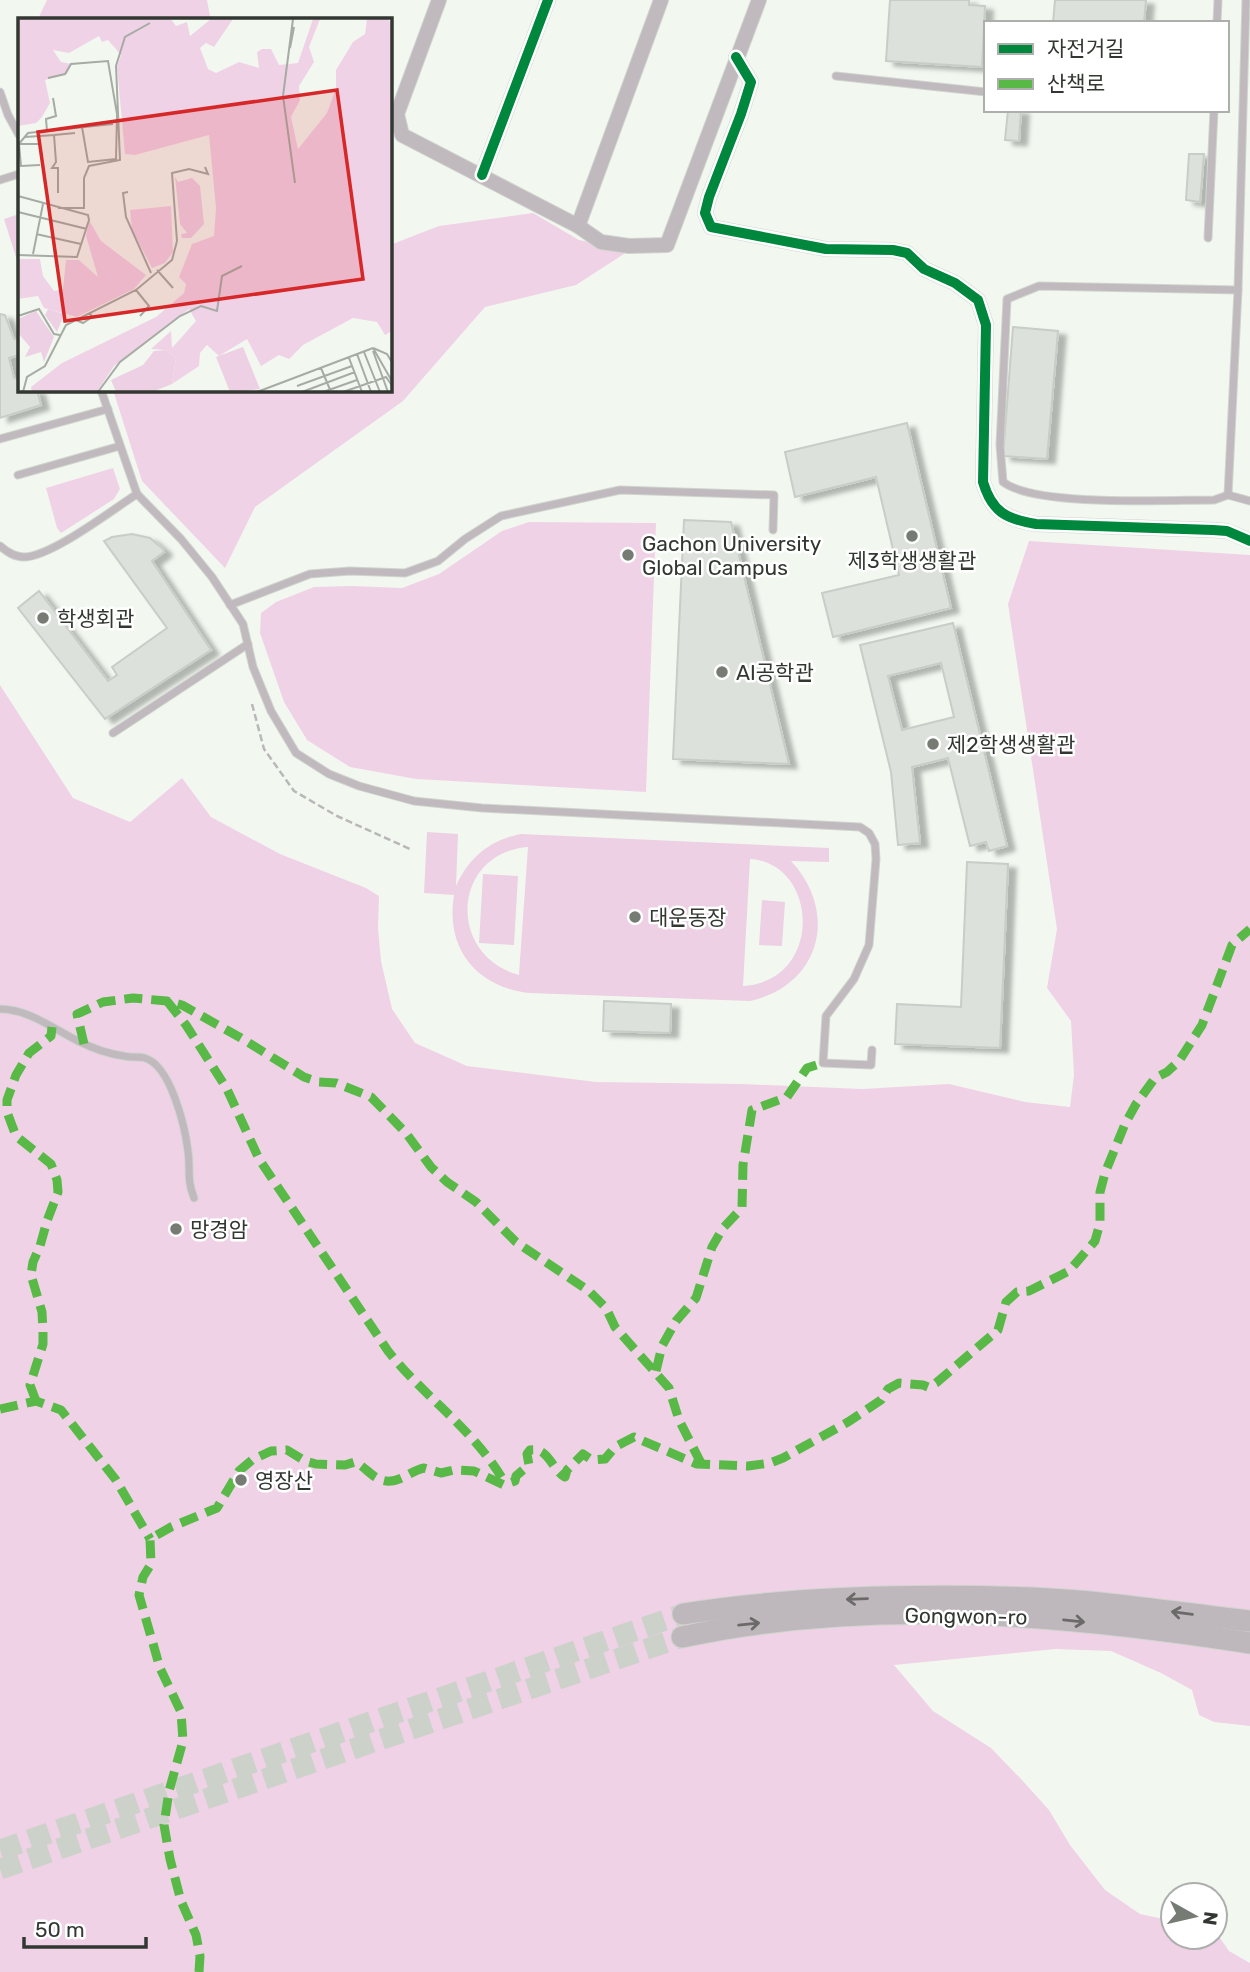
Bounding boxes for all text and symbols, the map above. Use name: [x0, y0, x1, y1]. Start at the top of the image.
inset map: [18, 18, 392, 392]
legend: [984, 21, 1229, 112]
text: 자전거길: [1047, 36, 1124, 61]
text: 산책로: [1047, 71, 1105, 96]
marker: 제3학생생활관: [904, 528, 920, 544]
place label: Gachon University Global Campus: [642, 531, 822, 580]
marker: Gachon University Global Campus: [620, 547, 636, 563]
place label: 제3학생생활관: [848, 548, 976, 573]
place label: 학생회관: [57, 606, 134, 631]
marker: 학생회관: [35, 610, 51, 626]
place label: AI공학관: [736, 660, 814, 685]
marker: AI공학관: [714, 664, 730, 680]
place label: 제2학생생활관: [947, 732, 1075, 757]
marker: 제2학생생활관: [925, 736, 941, 752]
place label: 대운동장: [649, 905, 726, 930]
marker: 대운동장: [627, 909, 643, 925]
place label: 망경암: [190, 1217, 248, 1242]
marker: 망경암: [168, 1221, 184, 1237]
place label: 영장산: [255, 1468, 313, 1493]
marker: 영장산: [233, 1472, 249, 1488]
one-way arrow: [846, 1592, 869, 1606]
street label: Gongwon-ro: [904, 1602, 1028, 1630]
one-way arrow: [1171, 1607, 1194, 1620]
one-way arrow: [1062, 1615, 1085, 1628]
one-way arrow: [737, 1617, 760, 1630]
north arrow: [1159, 1881, 1229, 1951]
scale bar: [24, 1906, 147, 1950]
text: N: [1198, 1910, 1223, 1927]
text: 50 m: [35, 1917, 85, 1942]

